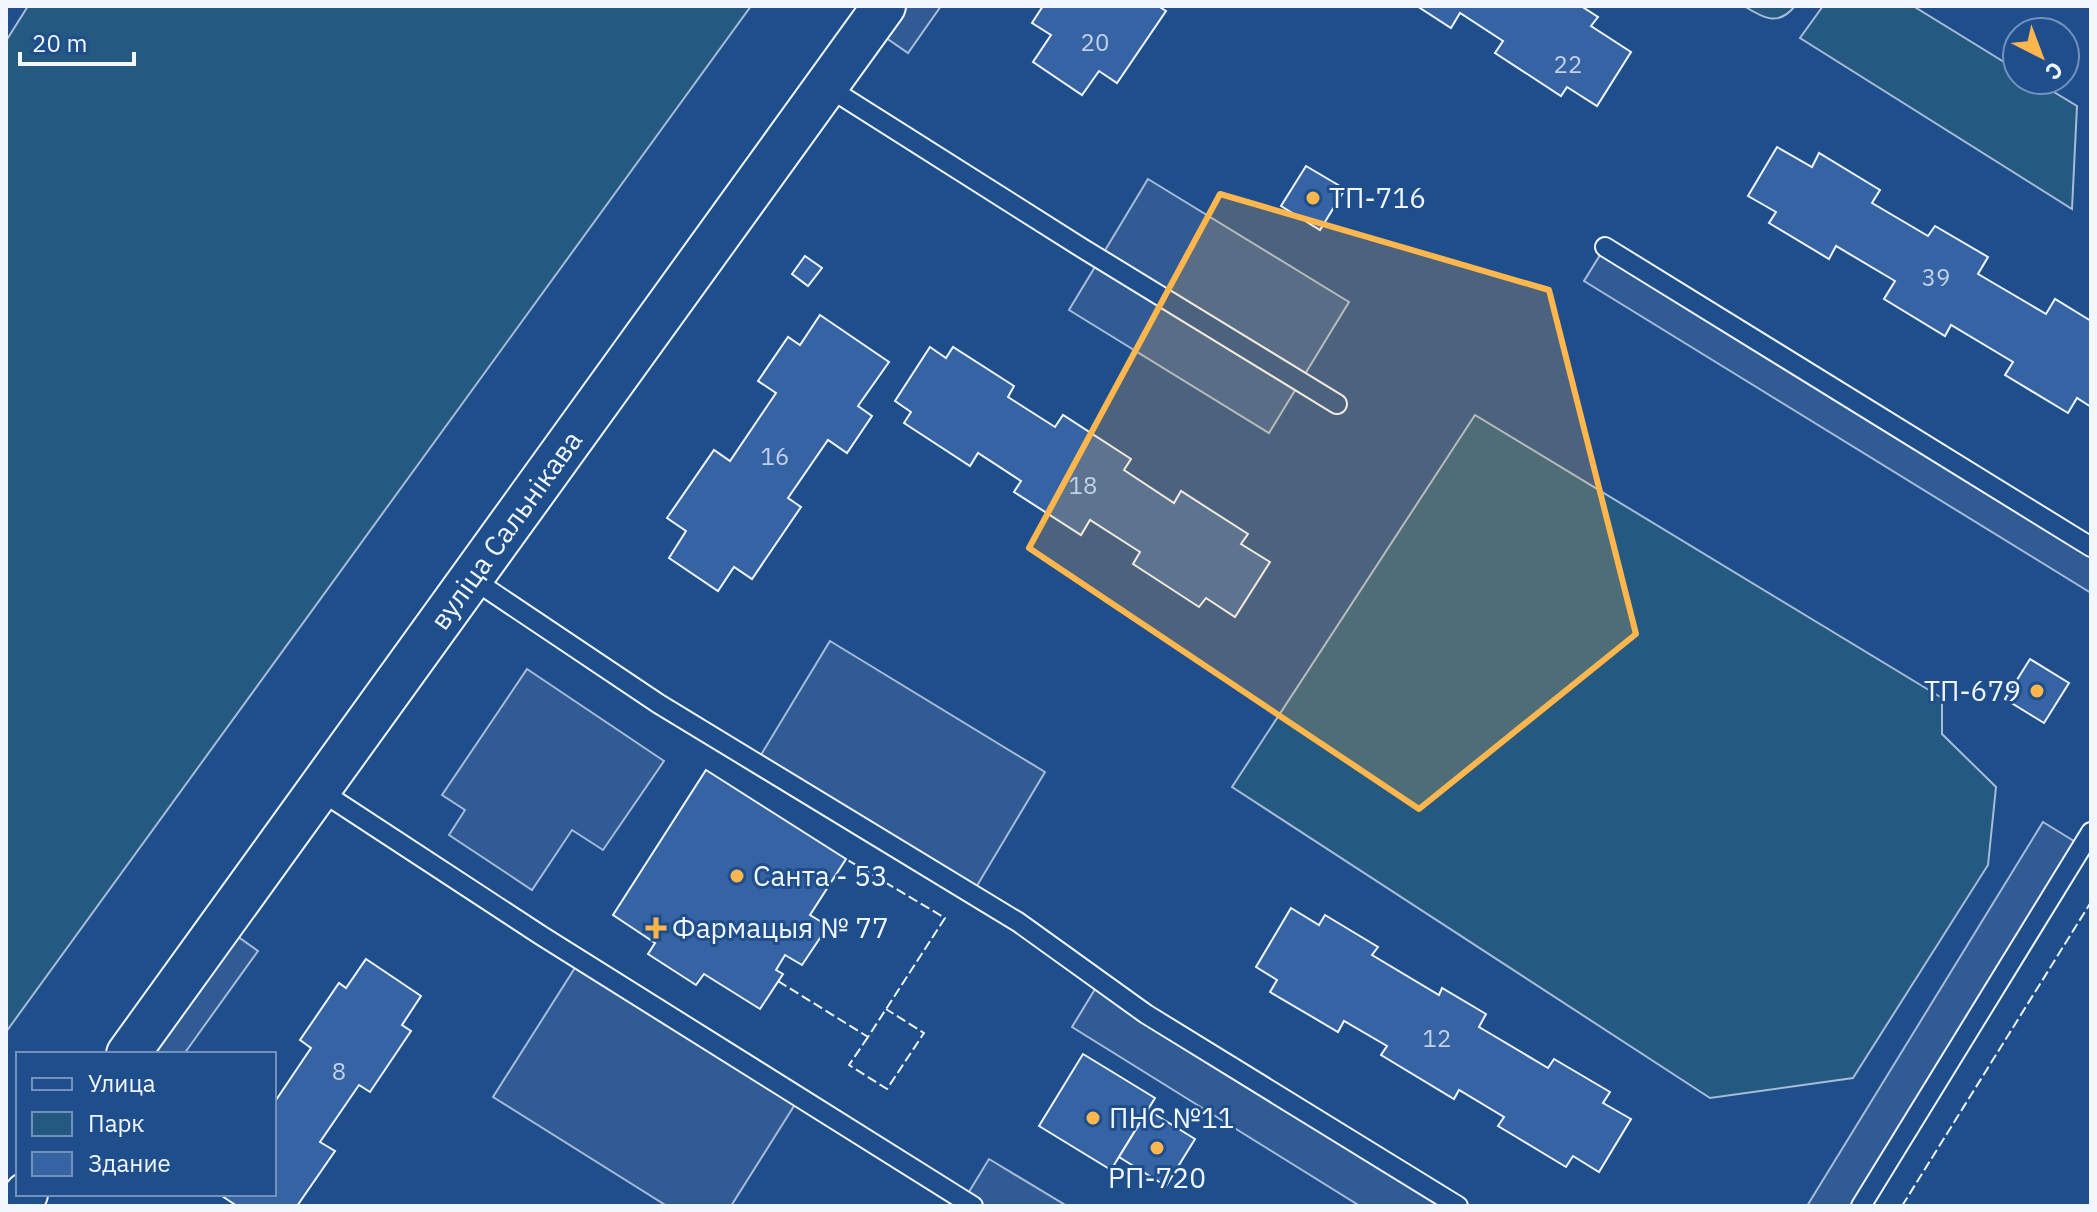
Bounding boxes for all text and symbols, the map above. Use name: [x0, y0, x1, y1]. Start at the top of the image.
scale bar: [20, 16, 134, 66]
north arrow: [2001, 16, 2081, 96]
house number: 20: [1081, 26, 1109, 58]
text: 20 m: [32, 27, 87, 59]
house number: 22: [1554, 48, 1582, 80]
text: С: [2040, 56, 2070, 87]
place label: ТП-716: [1329, 179, 1426, 216]
marker: ТП-716: [1304, 189, 1322, 207]
house number: 39: [1922, 261, 1950, 293]
street label: вуліца Сальнікава: [421, 423, 590, 637]
house number: 16: [761, 440, 789, 472]
house number: 18: [1069, 469, 1097, 501]
place label: ТП-679: [1924, 672, 2021, 709]
marker: ТП-679: [2028, 682, 2046, 700]
place label: Санта - 53: [753, 857, 888, 894]
marker: Санта - 53: [728, 867, 746, 885]
place label: Фармацыя № 77: [672, 909, 889, 946]
marker: Фармацыя № 77: [647, 919, 665, 937]
house number: 12: [1423, 1022, 1451, 1054]
legend: [16, 1052, 276, 1196]
house number: 8: [332, 1055, 346, 1087]
text: Улица: [88, 1067, 156, 1099]
place label: ПНС №11: [1109, 1099, 1235, 1136]
text: Парк: [88, 1107, 145, 1139]
marker: ПНС №11: [1084, 1109, 1102, 1127]
marker: РП-720: [1148, 1139, 1166, 1157]
text: Здание: [88, 1147, 171, 1179]
place label: РП-720: [1108, 1159, 1206, 1196]

